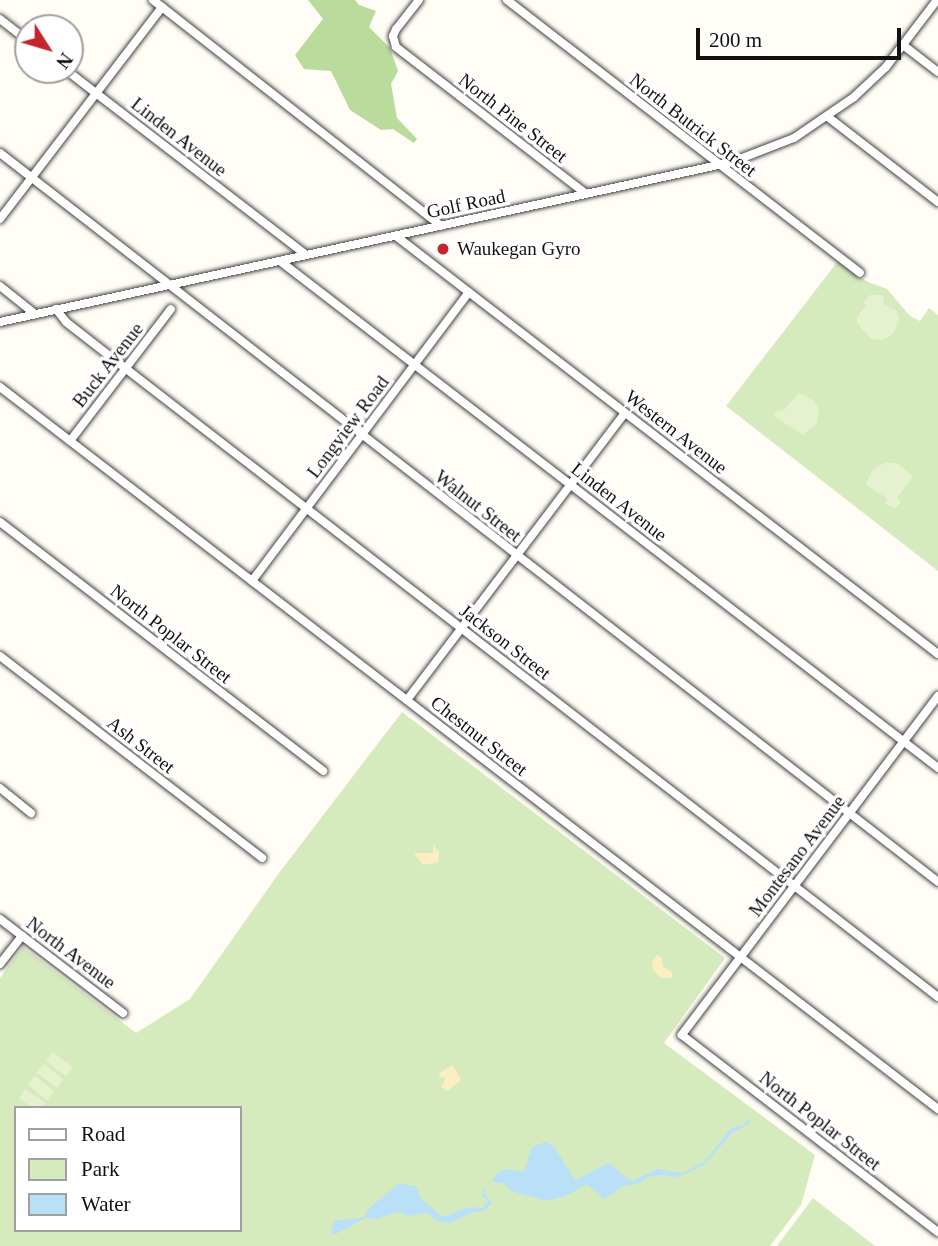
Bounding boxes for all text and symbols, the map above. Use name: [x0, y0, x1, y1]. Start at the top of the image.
north arrow: [14, 14, 84, 84]
scale bar: [700, 14, 905, 58]
text: 200 m: [709, 28, 762, 52]
text: N: [52, 49, 77, 73]
street label: North Pine Street: [454, 68, 572, 168]
street label: North Butrick Street: [625, 68, 761, 182]
street label: Linden Avenue: [126, 92, 232, 182]
street label: Golf Road: [425, 185, 507, 223]
place label: Waukegan Gyro: [457, 238, 581, 260]
marker: Waukegan Gyro: [435, 241, 451, 257]
street label: Buck Avenue: [67, 318, 149, 412]
street label: Longview Road: [302, 371, 394, 483]
street label: Western Avenue: [620, 385, 732, 479]
street label: Linden Avenue: [566, 457, 672, 547]
street label: Walnut Street: [430, 465, 526, 547]
street label: North Poplar Street: [106, 580, 236, 688]
street label: Jackson Street: [455, 599, 555, 685]
street label: Chestnut Street: [426, 691, 532, 781]
street label: Ash Street: [103, 711, 179, 779]
street label: Montesano Avenue: [744, 790, 850, 922]
street label: North Avenue: [22, 912, 120, 994]
street label: North Poplar Street: [755, 1067, 885, 1175]
legend: [14, 1106, 242, 1232]
text: Road: [81, 1122, 125, 1146]
text: Park: [81, 1157, 120, 1181]
text: Water: [81, 1192, 131, 1216]

